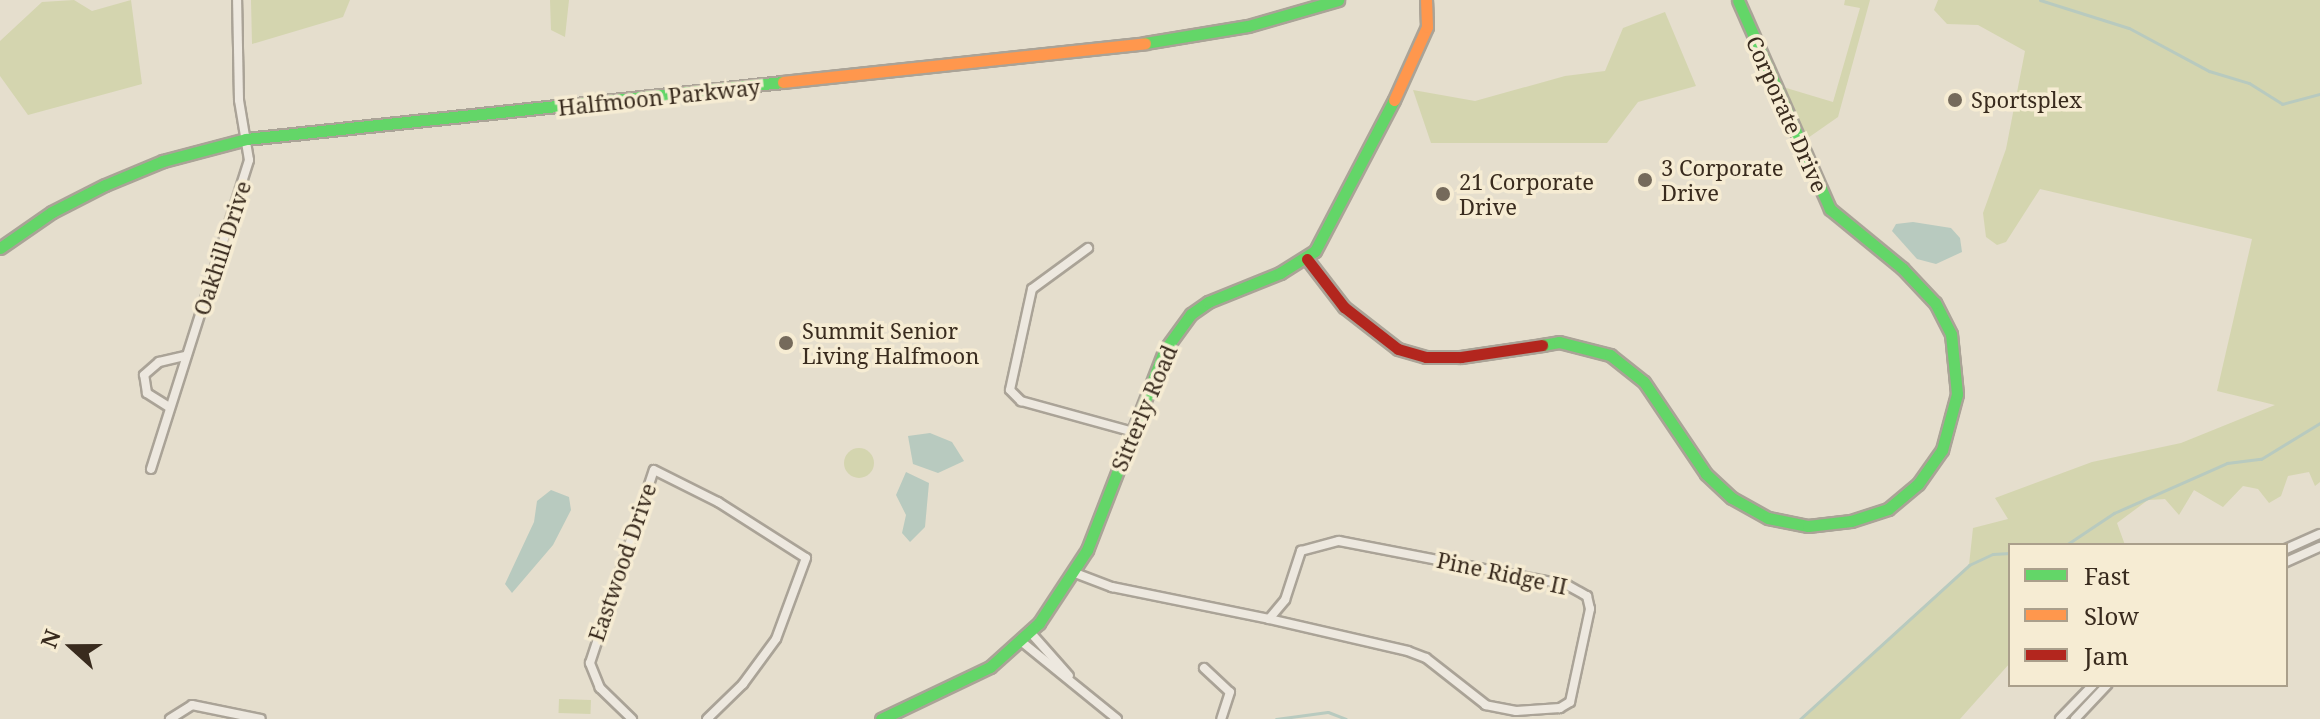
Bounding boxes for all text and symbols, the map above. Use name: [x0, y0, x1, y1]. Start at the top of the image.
street label: Corporate Drive: [1741, 32, 1833, 196]
street label: Halfmoon Parkway: [557, 73, 761, 121]
place label: Sportsplex: [1971, 87, 2082, 113]
marker: Sportsplex: [1946, 91, 1964, 109]
place label: 3 Corporate Drive: [1661, 154, 1784, 206]
place label: 21 Corporate Drive: [1459, 168, 1594, 220]
marker: 3 Corporate Drive: [1636, 171, 1654, 189]
street label: Oakhill Drive: [188, 177, 256, 319]
marker: 21 Corporate Drive: [1434, 185, 1452, 203]
place label: Summit Senior Living Halfmoon: [802, 317, 979, 368]
marker: Summit Senior Living Halfmoon: [777, 334, 795, 352]
street label: Sitterly Road: [1106, 341, 1182, 475]
street label: Eastwood Drive: [583, 480, 661, 644]
legend: [2008, 543, 2288, 687]
street label: Pine Ridge II: [1434, 546, 1570, 600]
text: Fast: [2084, 559, 2130, 592]
text: Slow: [2084, 599, 2139, 632]
north arrow: [32, 607, 112, 687]
text: N: [32, 625, 67, 652]
text: Jam: [2084, 639, 2129, 672]

